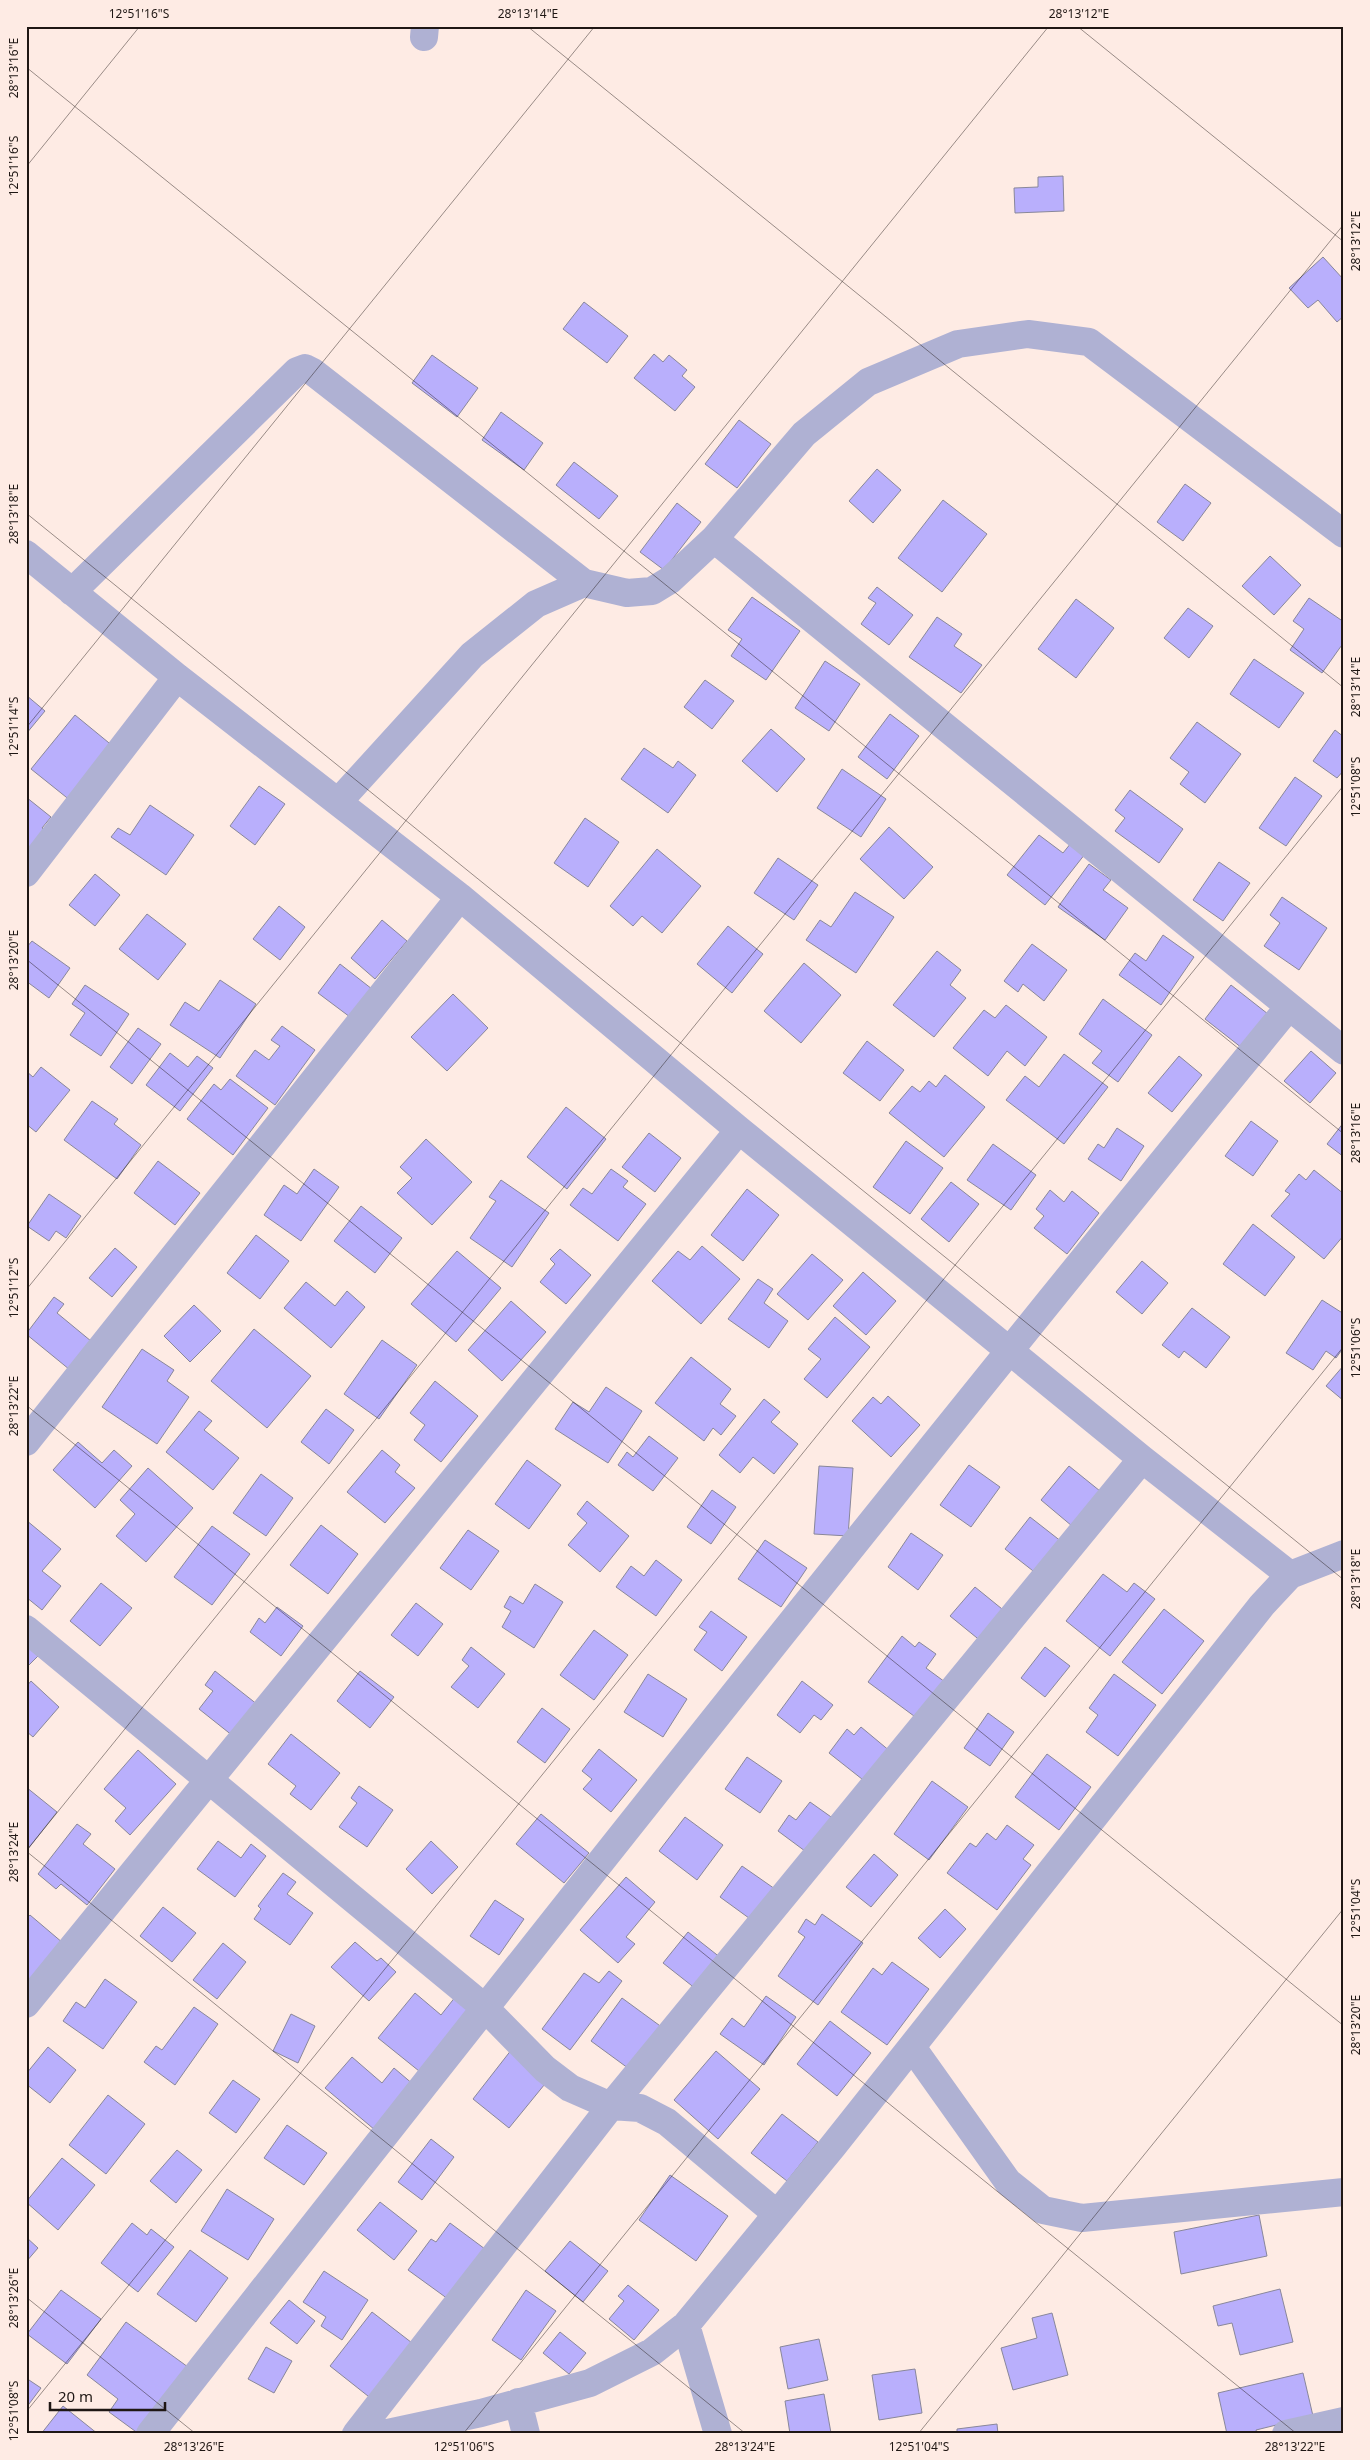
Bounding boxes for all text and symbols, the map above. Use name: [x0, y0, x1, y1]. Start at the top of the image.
text: 12°51'16"S: [109, 5, 170, 22]
text: 28°13'14"E: [498, 5, 558, 22]
text: 28°13'12"E: [1049, 5, 1109, 22]
text: 28°13'16"E: [5, 38, 22, 98]
text: 12°51'16"S: [5, 135, 22, 196]
text: 28°13'12"E: [1347, 211, 1364, 271]
text: 28°13'18"E: [5, 484, 22, 544]
text: 28°13'14"E: [1347, 657, 1364, 717]
text: 12°51'14"S: [5, 696, 22, 757]
text: 12°51'08"S: [1347, 756, 1364, 817]
text: 28°13'20"E: [5, 930, 22, 990]
text: 28°13'16"E: [1347, 1103, 1364, 1163]
text: 12°51'12"S: [5, 1257, 22, 1318]
text: 12°51'06"S: [1347, 1317, 1364, 1378]
text: 28°13'22"E: [5, 1376, 22, 1436]
text: 28°13'18"E: [1347, 1549, 1364, 1609]
text: 28°13'24"E: [5, 1822, 22, 1882]
text: 12°51'04"S: [1347, 1878, 1364, 1939]
text: 28°13'20"E: [1347, 1995, 1364, 2055]
text: 28°13'26"E: [5, 2268, 22, 2328]
text: 12°51'08"S: [5, 2380, 22, 2441]
scale bar: [50, 2380, 165, 2412]
text: 20 m: [58, 2386, 93, 2406]
text: 28°13'26"E: [164, 2438, 224, 2455]
text: 12°51'06"S: [434, 2438, 495, 2455]
text: 28°13'24"E: [715, 2438, 775, 2455]
text: 12°51'04"S: [889, 2438, 950, 2455]
text: 28°13'22"E: [1265, 2438, 1325, 2455]

